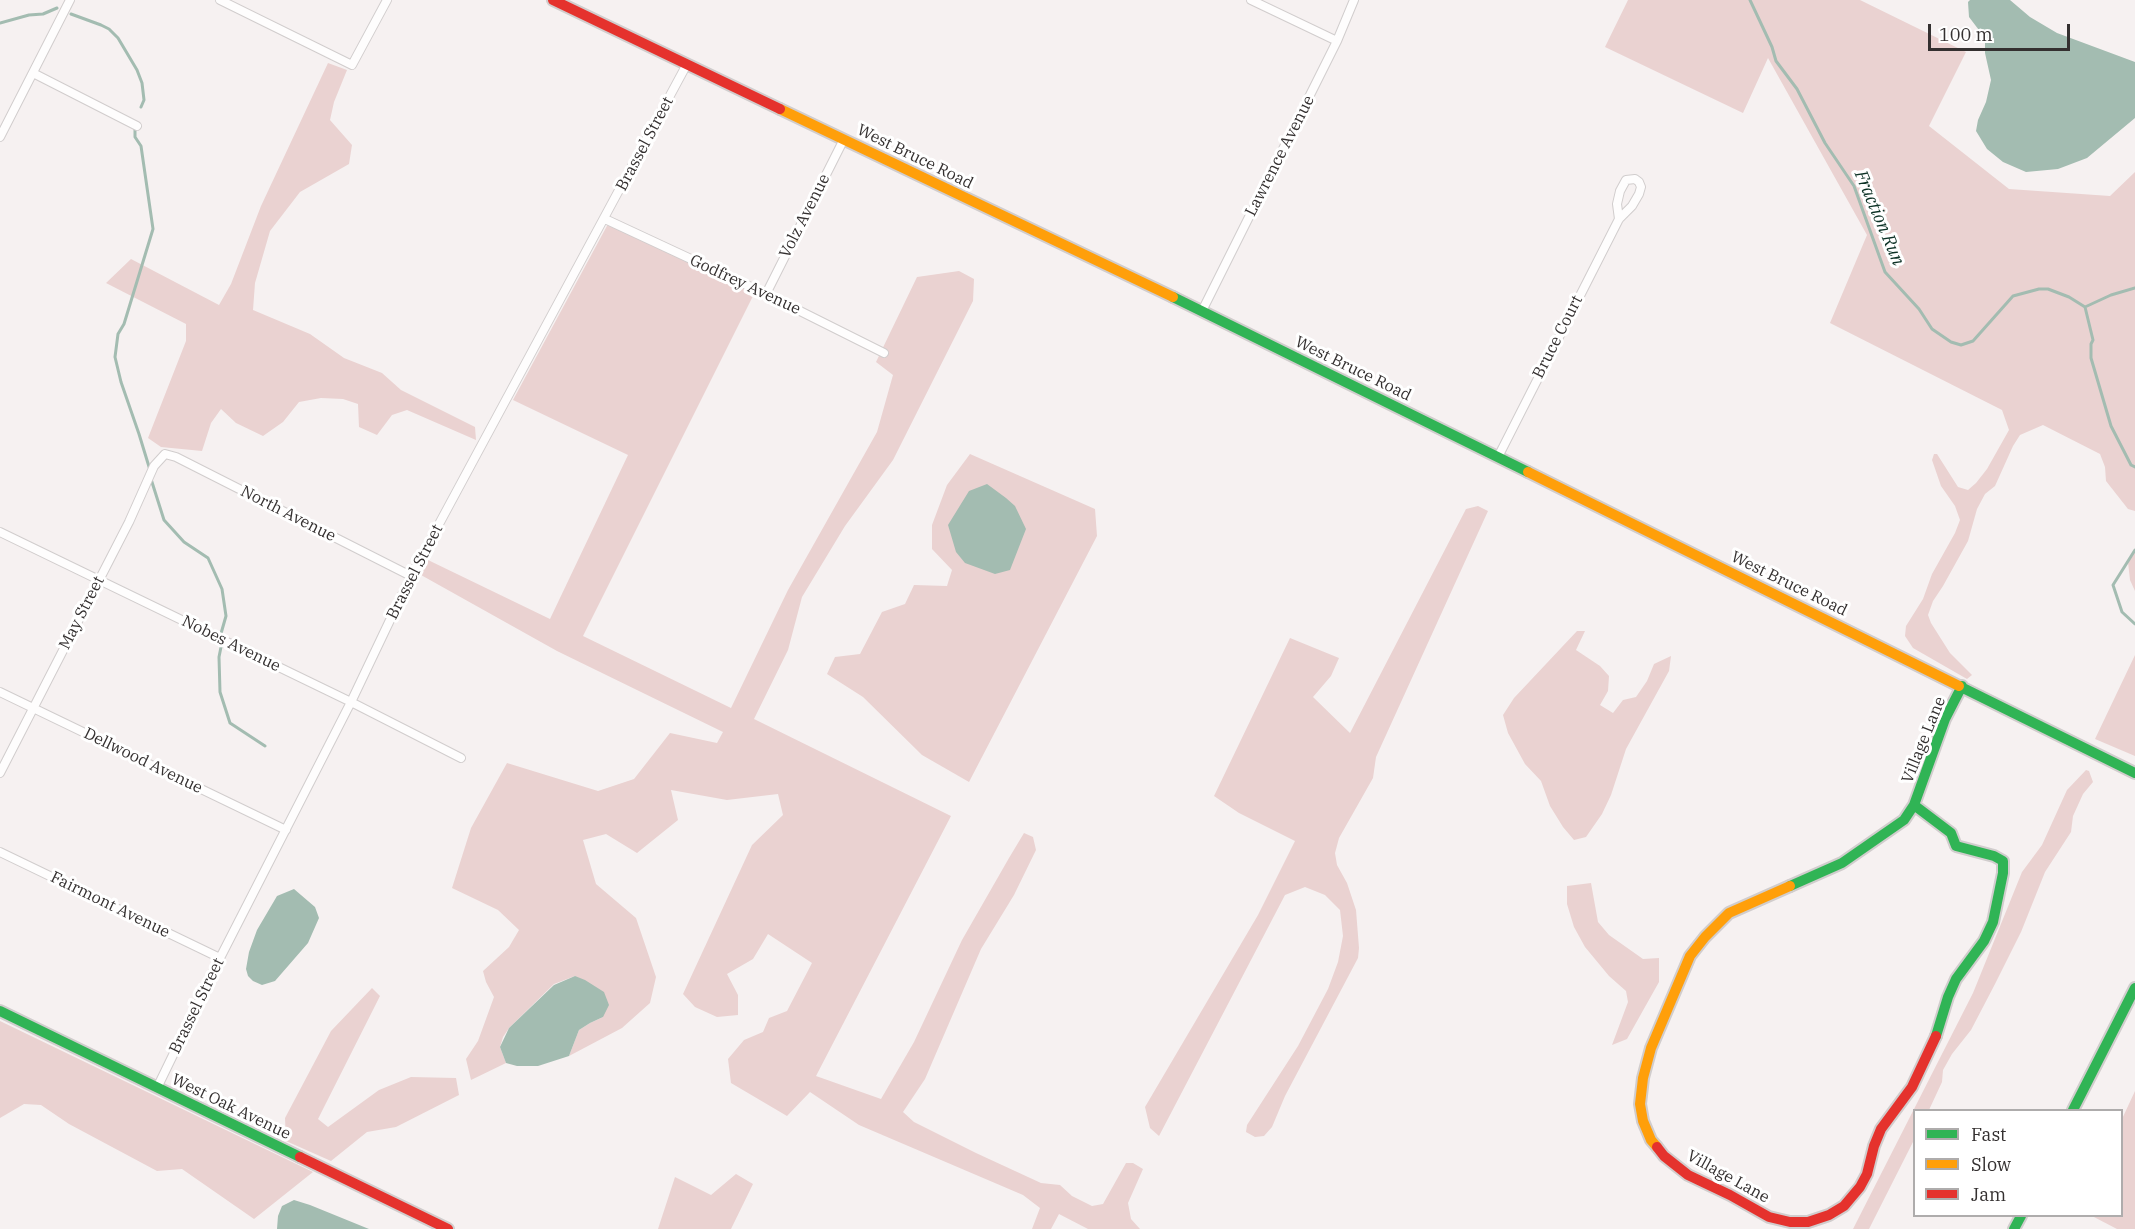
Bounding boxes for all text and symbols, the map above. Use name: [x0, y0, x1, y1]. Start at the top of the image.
scale bar: [1931, 12, 2074, 50]
text: 100 m: [1939, 23, 1993, 46]
street label: Lawrence Avenue: [1241, 92, 1319, 220]
street label: Brassel Street: [612, 94, 678, 194]
street label: West Bruce Road: [854, 121, 976, 193]
water label: Fraction Run: [1849, 167, 1909, 269]
street label: Volz Avenue: [776, 171, 834, 261]
street label: Godfrey Avenue: [687, 251, 803, 319]
street label: Bruce Court: [1529, 292, 1587, 382]
street label: West Bruce Road: [1292, 333, 1414, 405]
street label: North Avenue: [237, 482, 339, 546]
street label: Brassel Street: [383, 521, 447, 623]
street label: West Bruce Road: [1728, 548, 1850, 620]
street label: May Street: [55, 573, 109, 653]
street label: Nobes Avenue: [179, 612, 283, 676]
street label: Village Lane: [1898, 694, 1950, 786]
street label: Dellwood Avenue: [80, 724, 206, 798]
street label: Fairmont Avenue: [47, 868, 173, 942]
street label: Brassel Street: [166, 955, 228, 1057]
street label: West Oak Avenue: [168, 1070, 294, 1144]
legend: [1913, 1109, 2123, 1217]
text: Fast: [1971, 1123, 2006, 1146]
street label: Village Lane: [1683, 1146, 1773, 1208]
text: Slow: [1971, 1153, 2011, 1176]
text: Jam: [1971, 1183, 2006, 1206]

